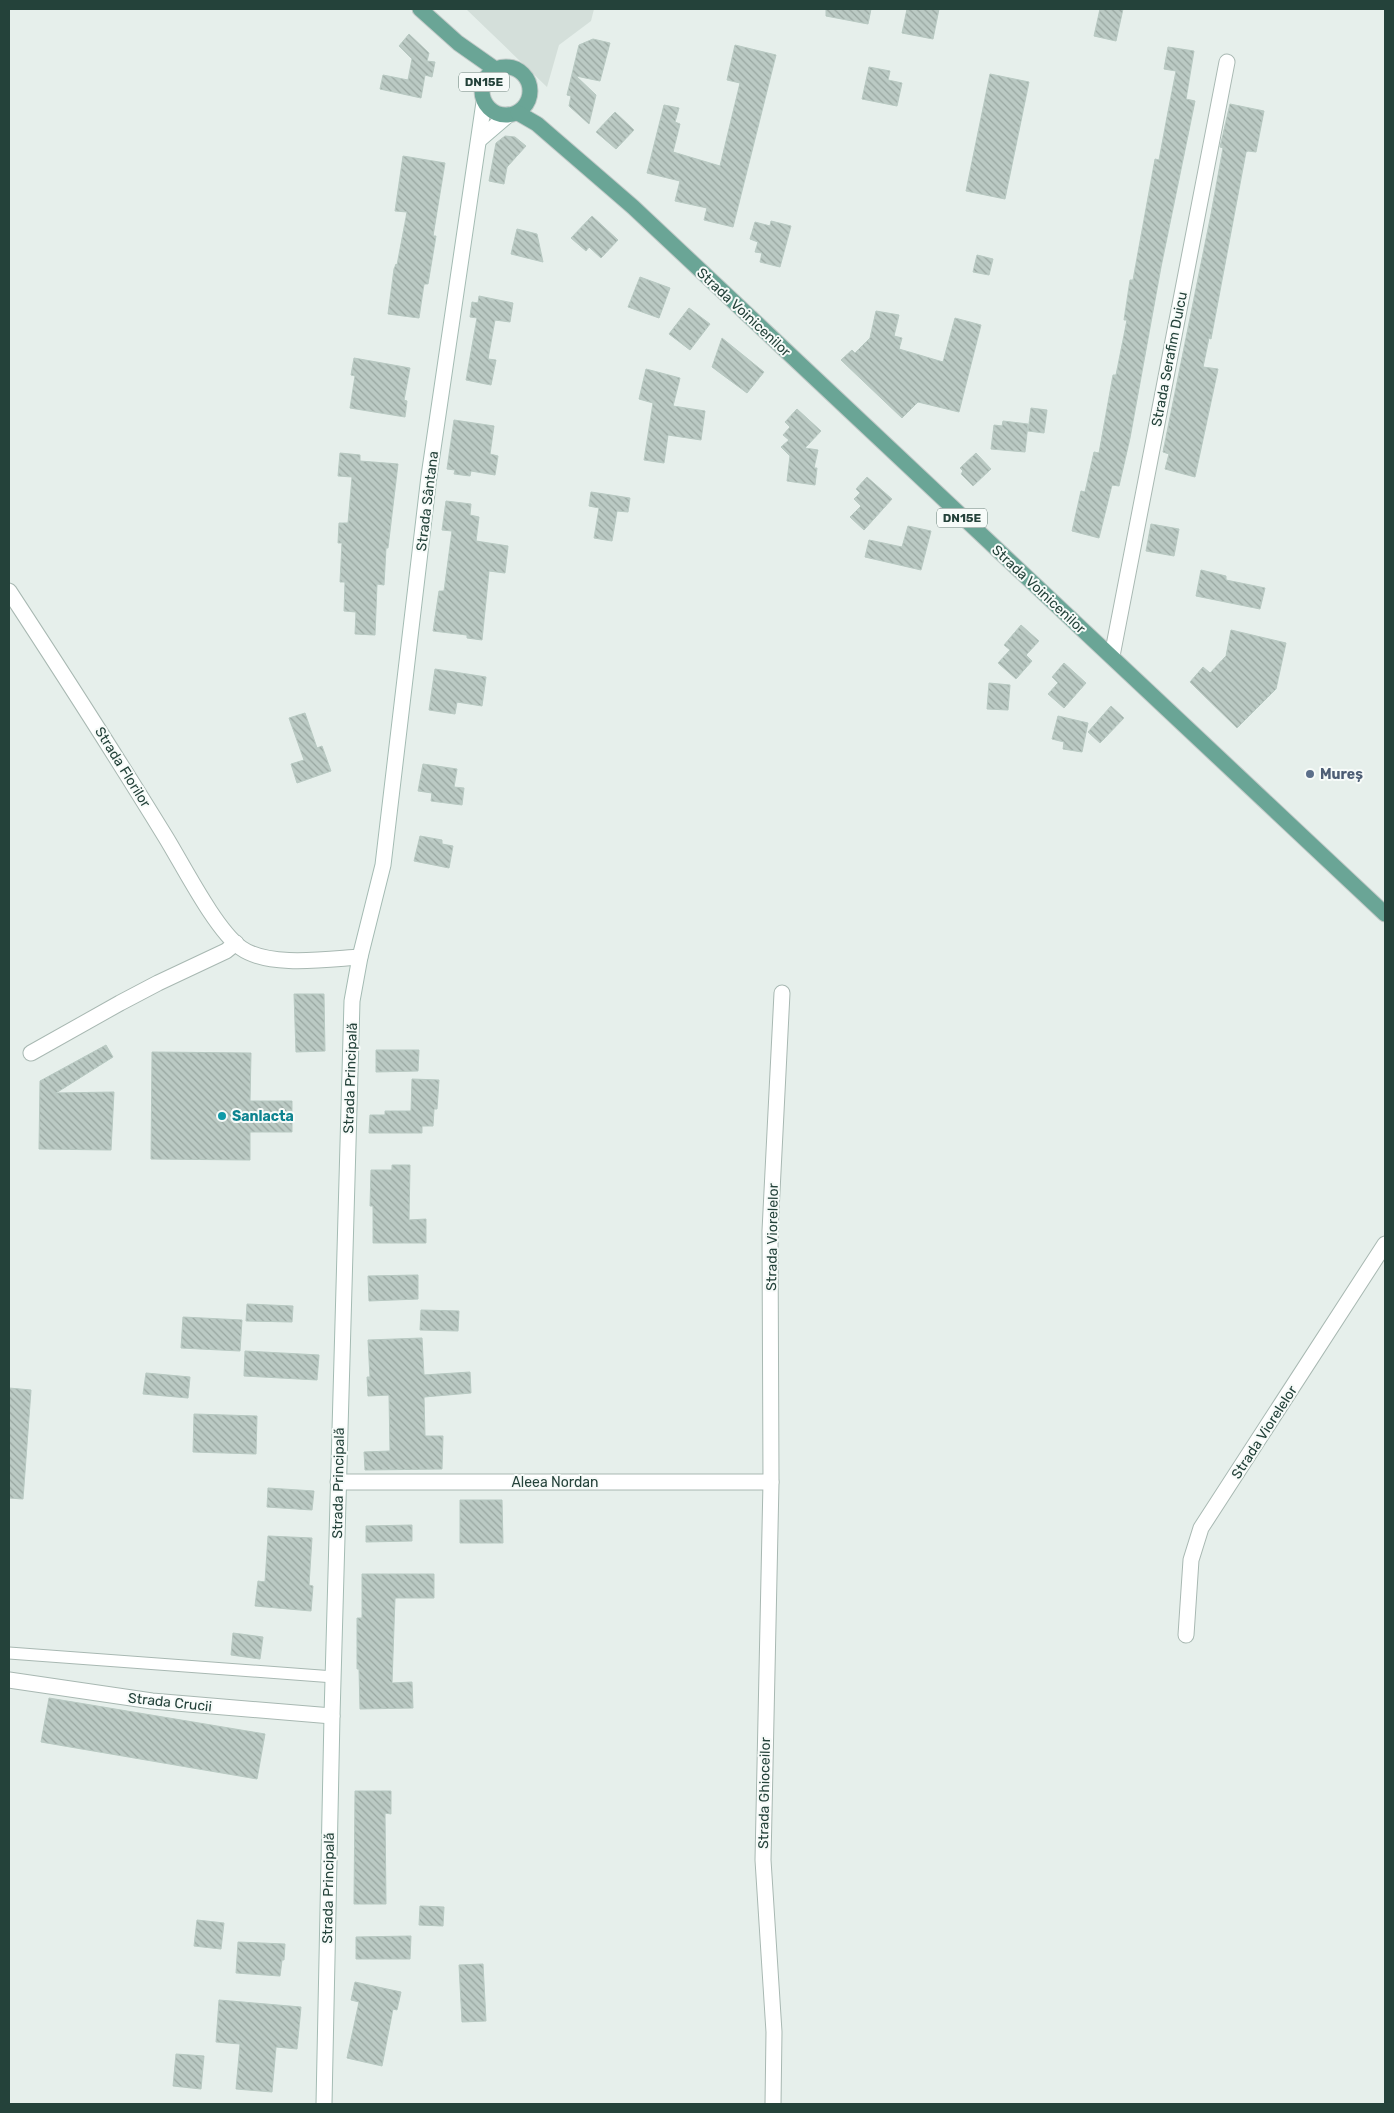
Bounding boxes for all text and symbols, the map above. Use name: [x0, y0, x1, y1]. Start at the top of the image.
road number: DN15E: [459, 72, 509, 91]
street label: Strada Voinicenilor: [693, 264, 795, 361]
street label: Strada Serafim Duicu: [1148, 290, 1191, 428]
street label: Strada Sântana: [413, 450, 442, 552]
road number: DN15E: [937, 508, 987, 528]
street label: Strada Voinicenilor: [988, 541, 1090, 638]
street label: Strada Florilor: [91, 724, 154, 811]
place label: Mureș: [1320, 766, 1363, 783]
marker: Mureș: [1304, 768, 1316, 780]
street label: Strada Principală: [340, 1022, 361, 1134]
place label: Sanlacta: [232, 1108, 294, 1125]
marker: Sanlacta: [216, 1110, 228, 1122]
street label: Strada Viorelelor: [763, 1182, 782, 1291]
street label: Strada Viorelelor: [1228, 1382, 1301, 1482]
street label: Strada Principală: [329, 1427, 348, 1539]
street label: Aleea Nordan: [511, 1474, 599, 1491]
street label: Strada Crucii: [127, 1690, 213, 1715]
street label: Strada Ghioceilor: [755, 1736, 774, 1849]
street label: Strada Principală: [319, 1832, 338, 1944]

